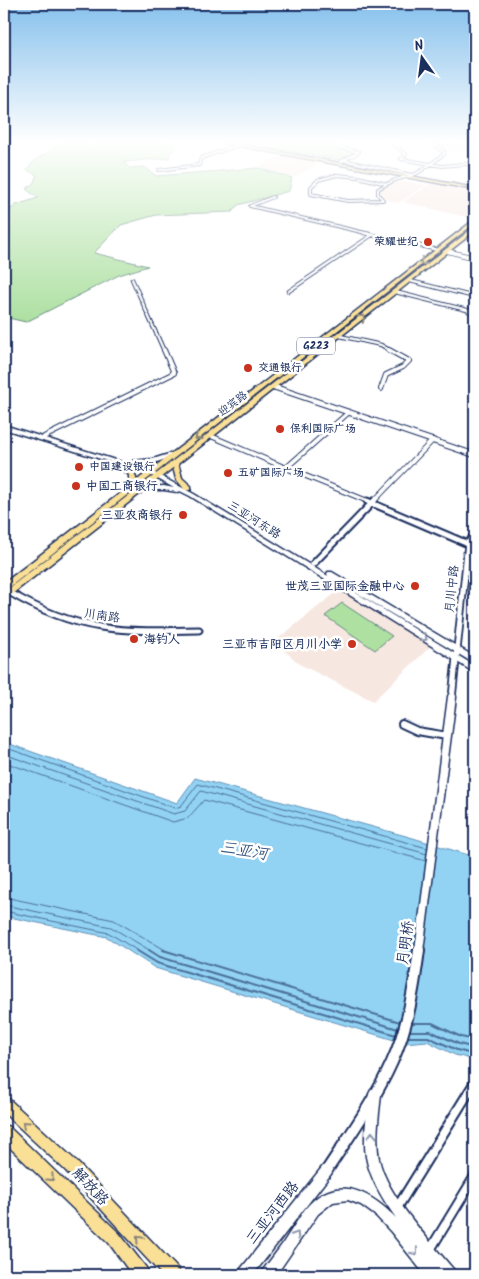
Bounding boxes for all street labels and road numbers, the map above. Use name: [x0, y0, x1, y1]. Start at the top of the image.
road number: G223: [297, 338, 335, 354]
street label: 迎宾路: [214, 387, 252, 421]
street label: 三亚河东路: [224, 496, 284, 544]
street label: 月川中路: [440, 564, 464, 614]
street label: 川南路: [83, 604, 121, 628]
street label: 月明桥: [391, 919, 421, 967]
street label: 解放路: [66, 1162, 114, 1212]
street label: 三亚河西路: [240, 1176, 306, 1250]

